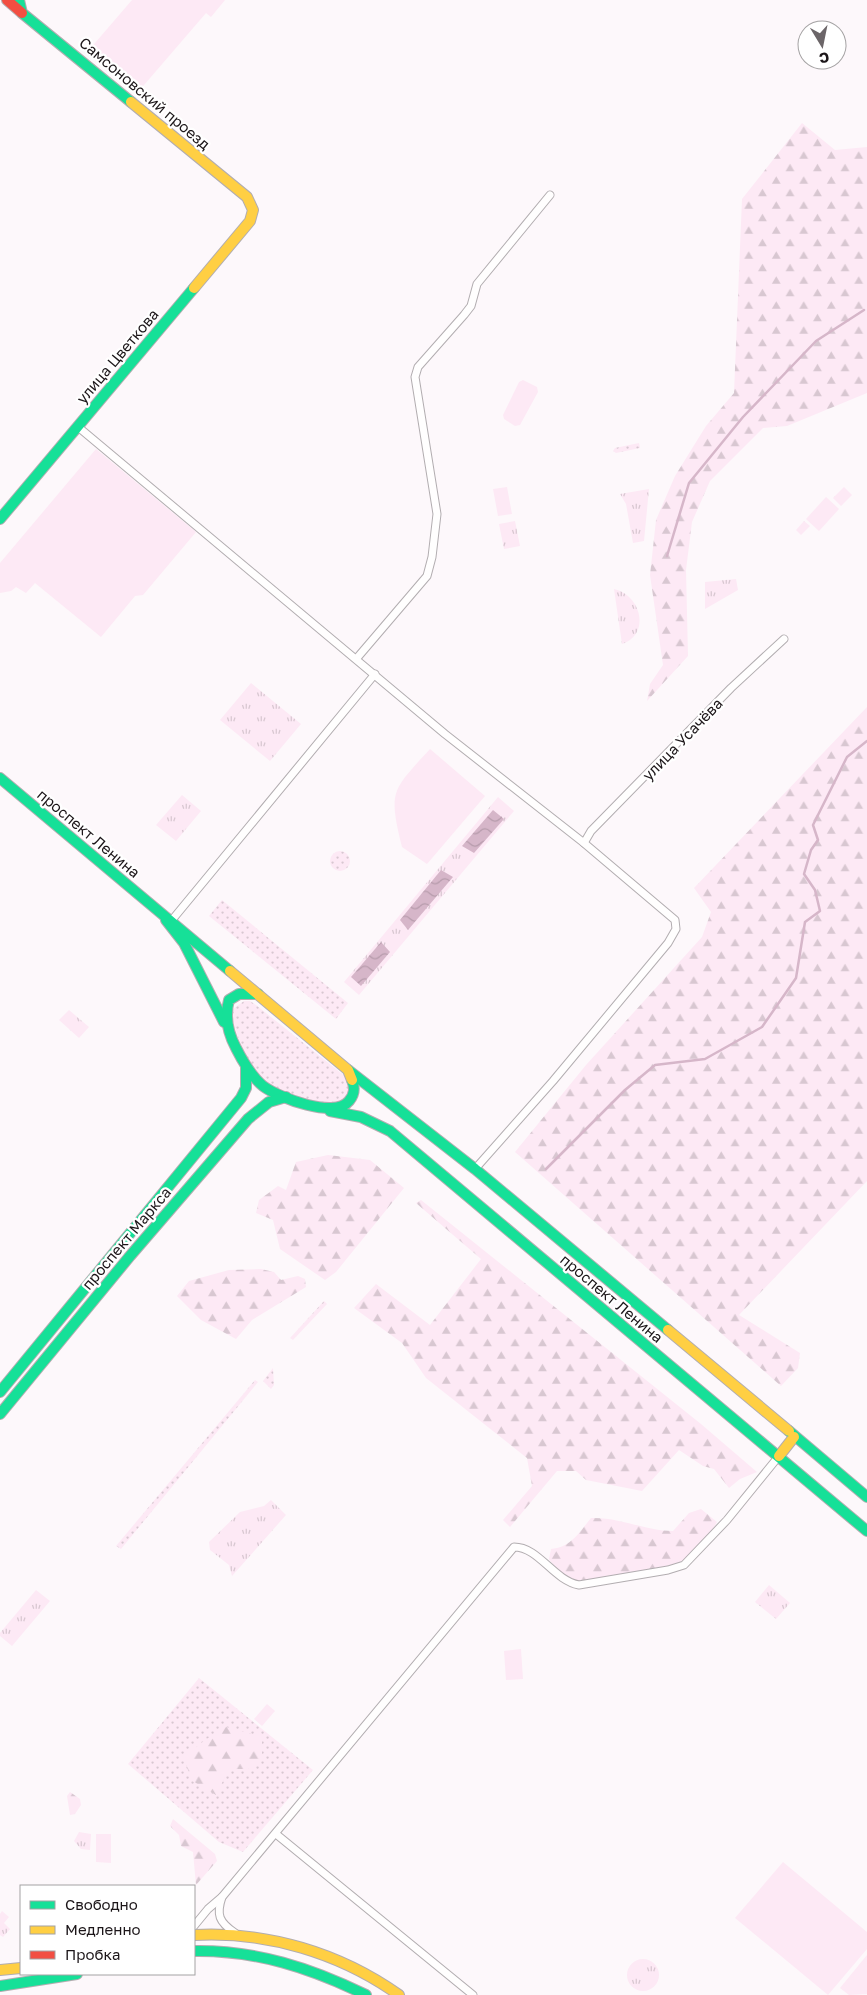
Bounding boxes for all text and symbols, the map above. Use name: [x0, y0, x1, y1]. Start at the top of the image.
north arrow: [797, 20, 847, 70]
street label: Самсоновский проезд: [76, 33, 214, 153]
text: С: [818, 49, 831, 68]
street label: улица Цветкова: [72, 305, 162, 407]
street label: улица Усачёва: [638, 694, 726, 784]
street label: проспект Ленина: [34, 785, 144, 881]
street label: проспект Маркса: [78, 1183, 174, 1293]
street label: проспект Ленина: [557, 1250, 667, 1346]
legend: [20, 1885, 195, 1975]
text: Свободно: [65, 1895, 138, 1913]
text: Медленно: [65, 1920, 141, 1938]
text: Пробка: [65, 1945, 120, 1963]

